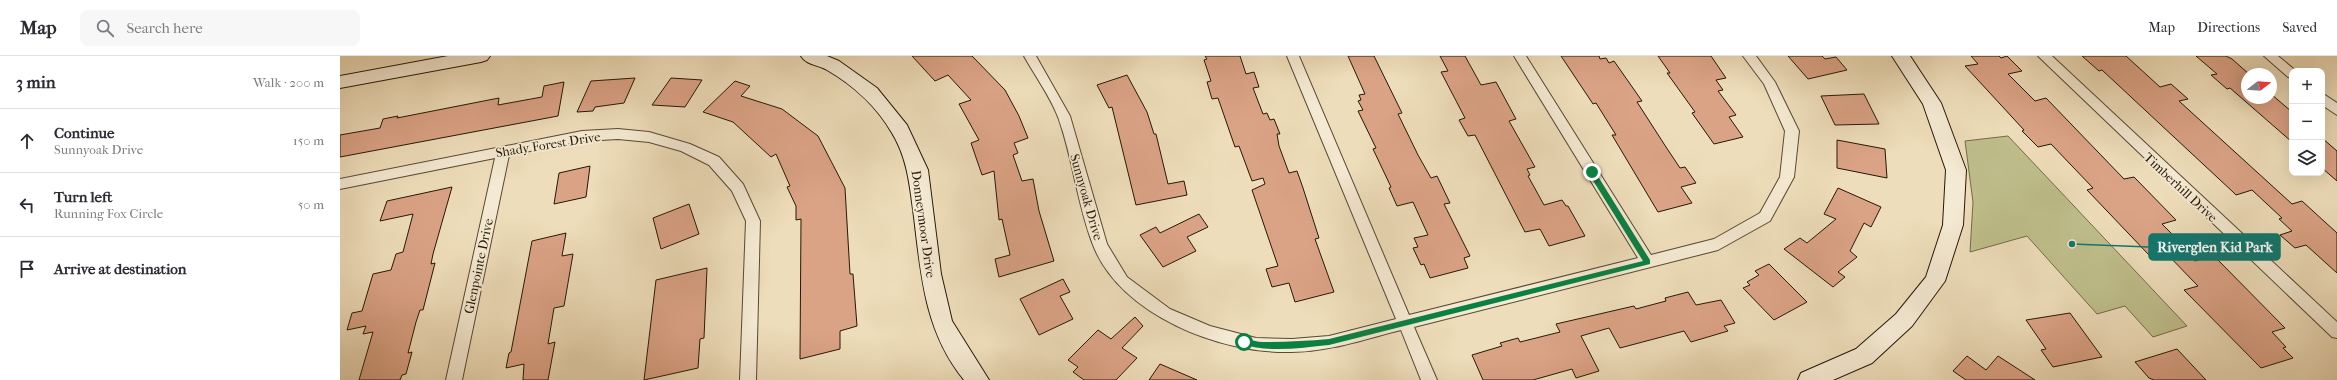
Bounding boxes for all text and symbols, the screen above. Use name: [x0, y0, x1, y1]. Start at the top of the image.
search box: [80, 10, 360, 46]
text: Map: [20, 17, 56, 39]
icon: search: [94, 17, 116, 39]
text: Search here: [126, 19, 203, 37]
text: Map: [2148, 19, 2175, 36]
text: Directions: [2197, 19, 2260, 36]
text: Saved: [2282, 19, 2317, 36]
north arrow: [2241, 68, 2277, 104]
map controls: [2289, 68, 2325, 176]
button: +: [2289, 68, 2325, 104]
text: 3 min: [16, 72, 56, 92]
text: Walk · 200 m: [253, 75, 324, 90]
button: −: [2289, 104, 2325, 140]
text: Continue: [54, 124, 114, 142]
street label: Shady Forest Drive: [495, 129, 602, 160]
icon: ahead: [16, 130, 38, 152]
text: 150 m: [293, 133, 324, 148]
button: layers: [2289, 140, 2325, 176]
text: Sunnyoak Drive: [54, 142, 143, 157]
street label: Timberhill Drive: [2141, 150, 2221, 226]
street label: Sunnyoak Drive: [1067, 152, 1106, 243]
route end: [1583, 163, 1601, 181]
street label: Donneymoor Drive: [909, 169, 939, 279]
text: Turn left: [54, 188, 112, 206]
icon: left: [16, 194, 38, 216]
text: 50 m: [298, 197, 324, 212]
text: Running Fox Circle: [54, 206, 163, 221]
street label: Glenpointe Drive: [461, 216, 496, 315]
callout: Riverglen Kid Park: [2149, 234, 2280, 260]
text: Riverglen Kid Park: [2157, 239, 2274, 256]
icon: arrive: [16, 258, 38, 280]
text: Arrive at destination: [54, 260, 186, 278]
route start: [1235, 333, 1253, 351]

